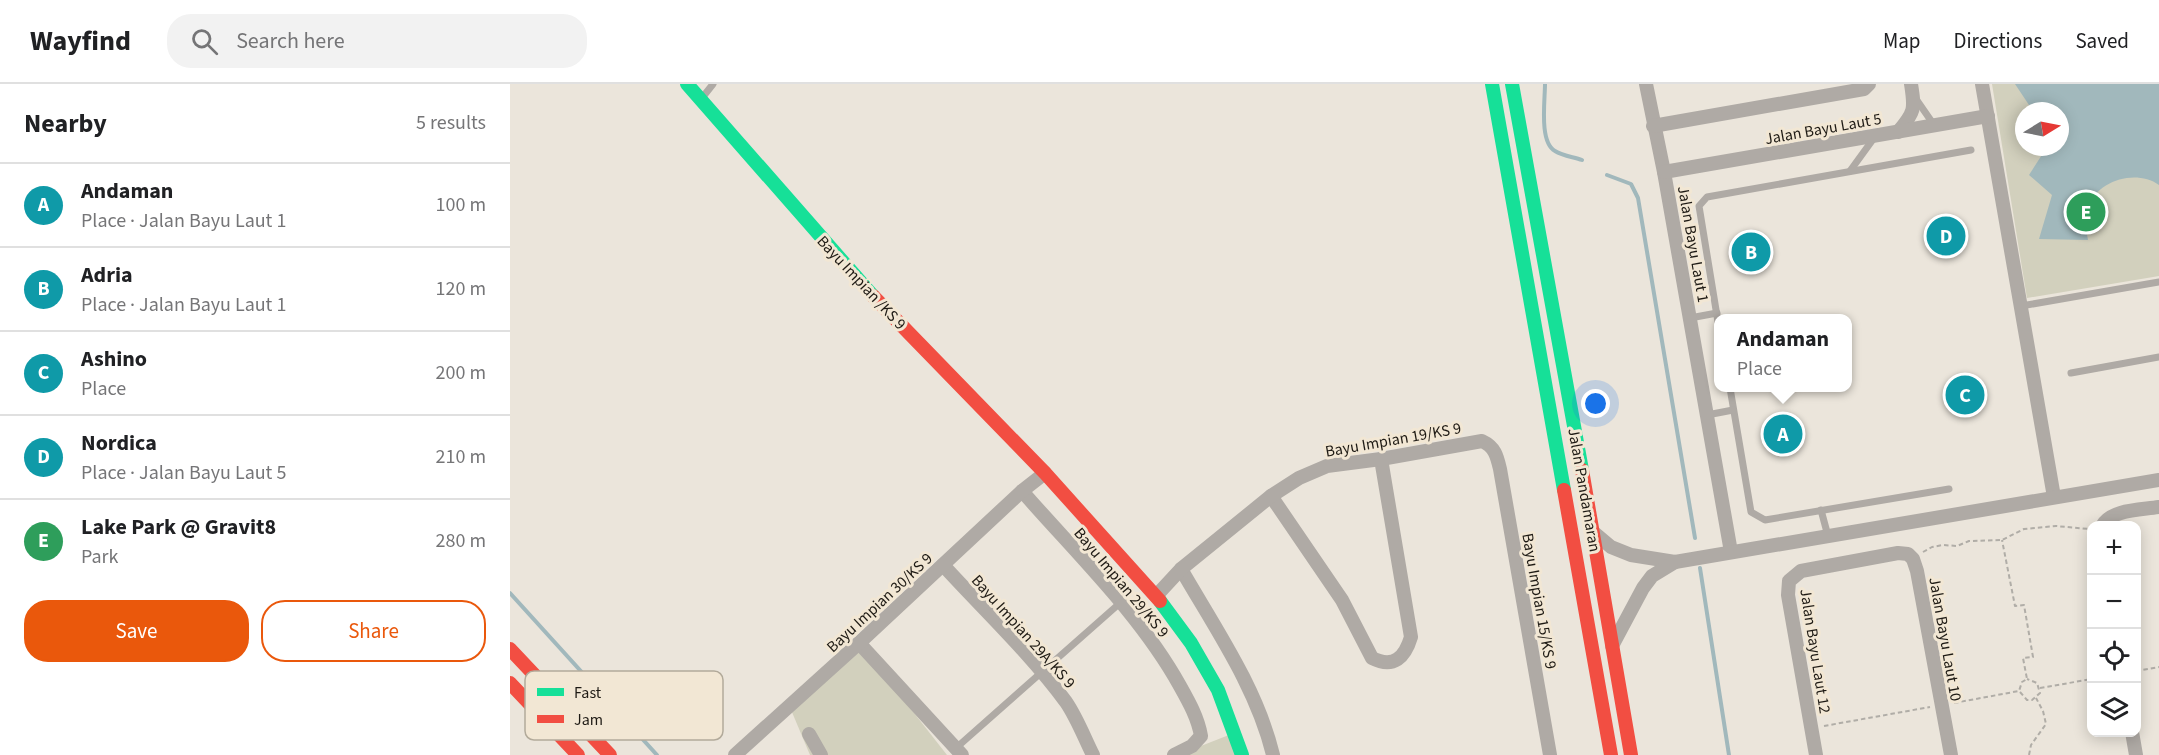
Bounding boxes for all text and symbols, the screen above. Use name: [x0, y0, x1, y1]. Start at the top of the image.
search box: [167, 14, 587, 68]
text: Wayfind: [30, 21, 131, 61]
icon: search: [188, 25, 221, 58]
text: Search here: [236, 25, 345, 57]
text: Map: [1883, 26, 1921, 56]
text: Directions: [1954, 26, 2042, 56]
text: Saved: [2075, 26, 2129, 56]
north arrow: [2015, 102, 2069, 156]
text: Nearby: [24, 105, 107, 142]
street label: Jalan Bayu Laut 5: [1763, 108, 1883, 150]
text: 5 results: [416, 109, 486, 137]
text: Andaman: [81, 175, 173, 207]
street label: Jalan Bayu Laut 1: [1672, 184, 1714, 304]
pin: E: [2066, 190, 2106, 234]
text: A: [38, 191, 49, 219]
text: 100 m: [436, 191, 486, 219]
text: Place · Jalan Bayu Laut 1: [81, 207, 286, 235]
pin: D: [1926, 214, 1966, 258]
pin: B: [1732, 230, 1770, 274]
street label: Bayu Impian /KS 9: [812, 231, 911, 335]
text: Adria: [81, 259, 133, 291]
text: B: [37, 275, 50, 303]
text: 120 m: [436, 275, 486, 303]
text: Place · Jalan Bayu Laut 1: [81, 291, 286, 319]
popup: [1714, 314, 1852, 392]
text: Andaman: [1737, 323, 1829, 355]
text: Ashino: [81, 343, 147, 375]
text: Place: [1737, 355, 1782, 383]
text: C: [38, 359, 49, 387]
text: 200 m: [436, 359, 486, 387]
pin: C: [1946, 372, 1984, 418]
text: Place: [81, 375, 126, 403]
your location: [1581, 389, 1610, 418]
pin: A: [1764, 412, 1802, 456]
street label: Bayu Impian 19/KS 9: [1324, 417, 1463, 463]
text: Nordica: [81, 427, 157, 459]
street label: Jalan Pandamaran: [1562, 427, 1606, 554]
text: D: [37, 443, 50, 471]
text: 210 m: [436, 443, 486, 471]
text: Place · Jalan Bayu Laut 5: [81, 459, 286, 487]
text: Lake Park @ Gravit8: [81, 511, 276, 543]
map controls: [2087, 521, 2141, 737]
button: +: [2087, 521, 2141, 575]
street label: Bayu Impian 29/KS 9: [1069, 523, 1174, 642]
text: E: [38, 527, 49, 555]
text: 280 m: [436, 527, 486, 555]
street label: Bayu Impian 15/KS 9: [1516, 532, 1562, 671]
text: Park: [81, 543, 118, 571]
street label: Bayu Impian 30/KS 9: [822, 548, 937, 658]
street label: Bayu Impian 29A/KS 9: [966, 570, 1080, 693]
street label: Jalan Bayu Laut 10: [1923, 575, 1967, 703]
button: −: [2087, 575, 2141, 629]
street label: Jalan Bayu Laut 12: [1794, 587, 1836, 715]
button: Save: [24, 600, 249, 662]
button: Share: [261, 600, 486, 662]
button: locate: [2087, 629, 2141, 683]
legend: [525, 671, 723, 740]
text: Fast: [574, 682, 602, 704]
button: layers: [2087, 683, 2141, 737]
text: Jam: [574, 709, 603, 731]

